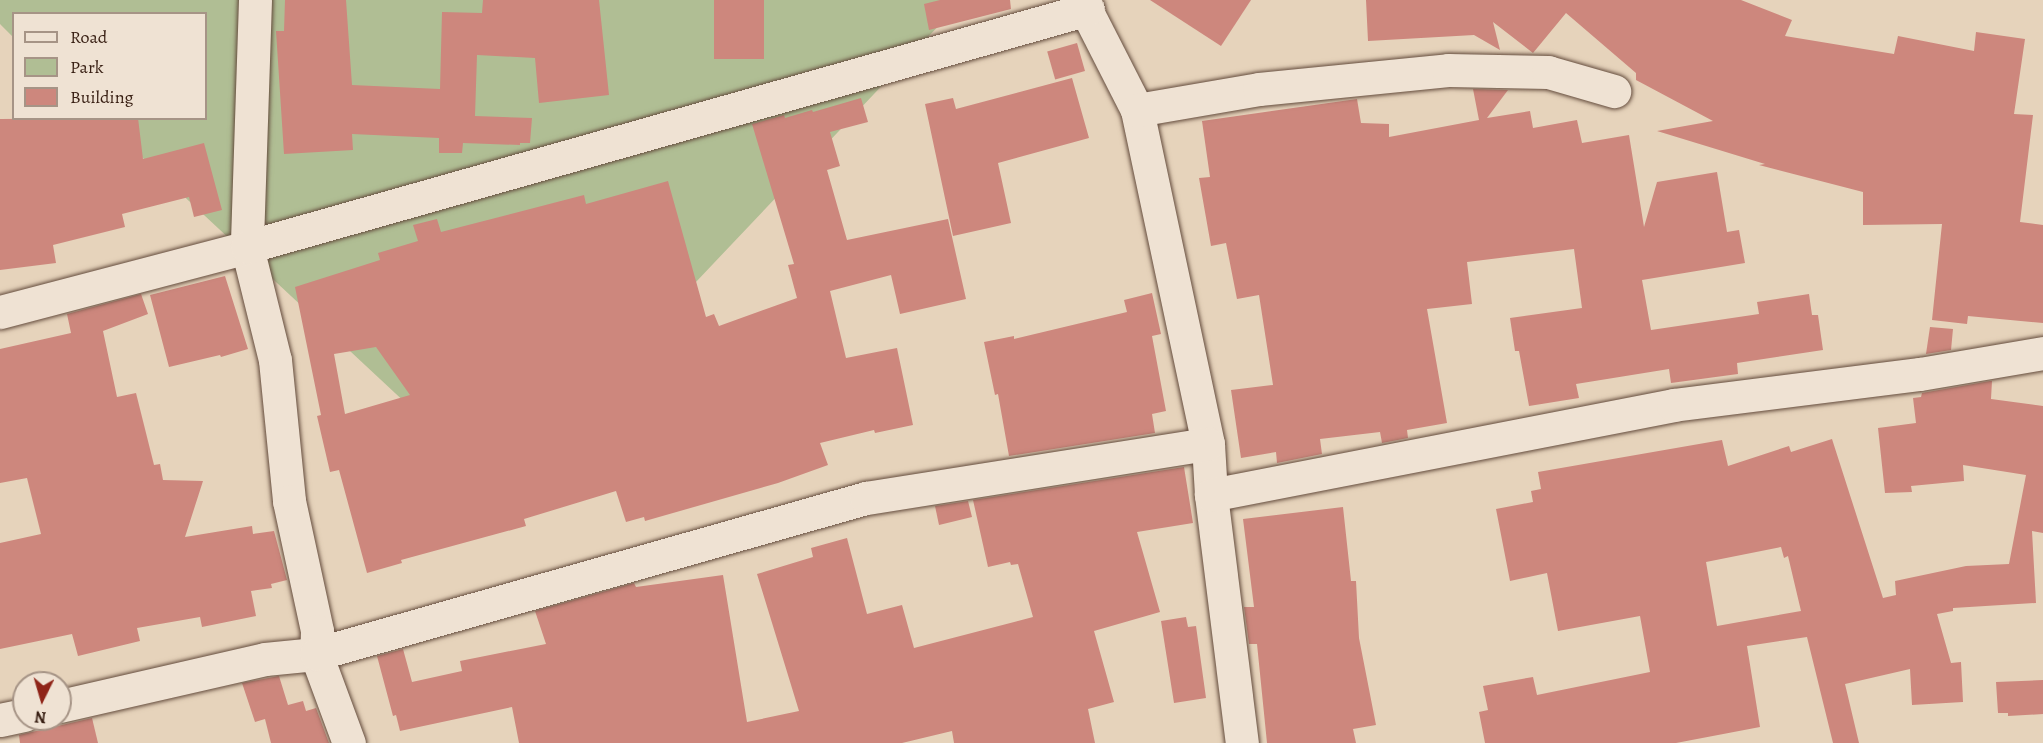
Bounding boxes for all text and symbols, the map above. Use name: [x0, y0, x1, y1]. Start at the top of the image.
legend: [12, 12, 207, 120]
text: Road: [70, 25, 107, 49]
text: Park: [70, 55, 104, 79]
text: Building: [70, 85, 134, 109]
north arrow: [12, 671, 72, 731]
text: N: [34, 705, 47, 728]

